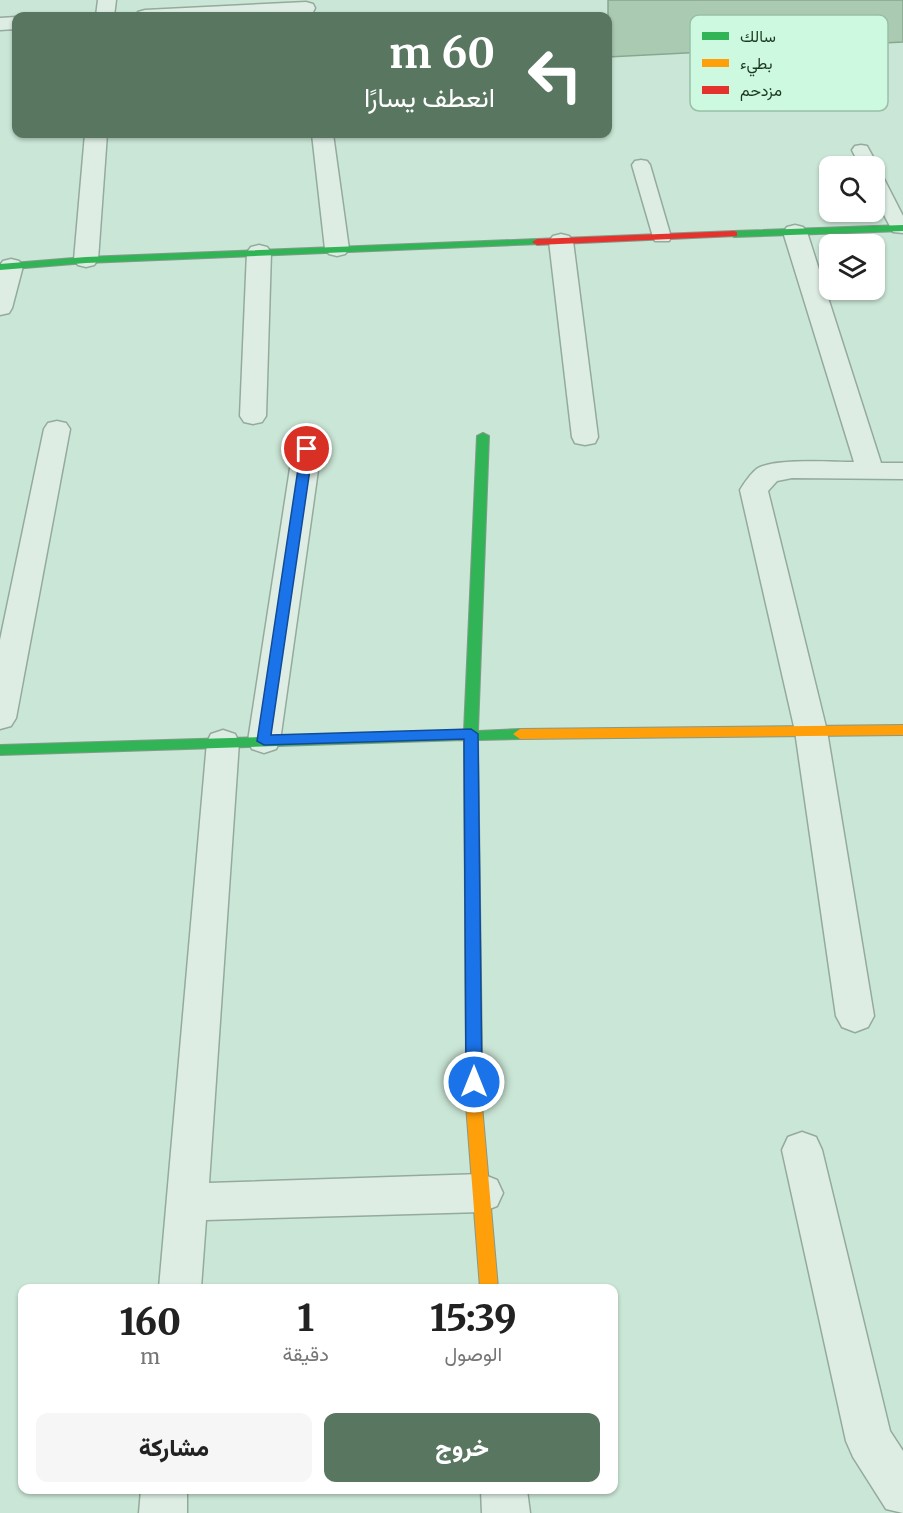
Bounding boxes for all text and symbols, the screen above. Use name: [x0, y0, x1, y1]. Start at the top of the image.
legend: [690, 15, 888, 111]
text: سالك: [740, 26, 776, 46]
text: 60 m: [389, 27, 495, 79]
icon: left: [516, 36, 594, 114]
text: بطيء: [740, 53, 772, 77]
text: انعطف يسارًا: [364, 80, 495, 114]
text: مزدحم: [740, 80, 782, 101]
map controls: [819, 156, 885, 300]
button: search: [819, 156, 885, 222]
button: layers: [819, 234, 885, 300]
pin: [281, 423, 332, 474]
icon: arrive: [290, 432, 323, 465]
position arrow: [442, 1050, 506, 1114]
text: 1: [297, 1296, 314, 1341]
text: 15:39: [430, 1296, 517, 1341]
text: 160: [119, 1300, 181, 1345]
text: دقيقة: [282, 1341, 329, 1366]
text: الوصول: [445, 1341, 502, 1366]
text: m: [140, 1344, 160, 1369]
button: مشاركة: [36, 1413, 312, 1482]
button: خروج: [324, 1413, 600, 1482]

